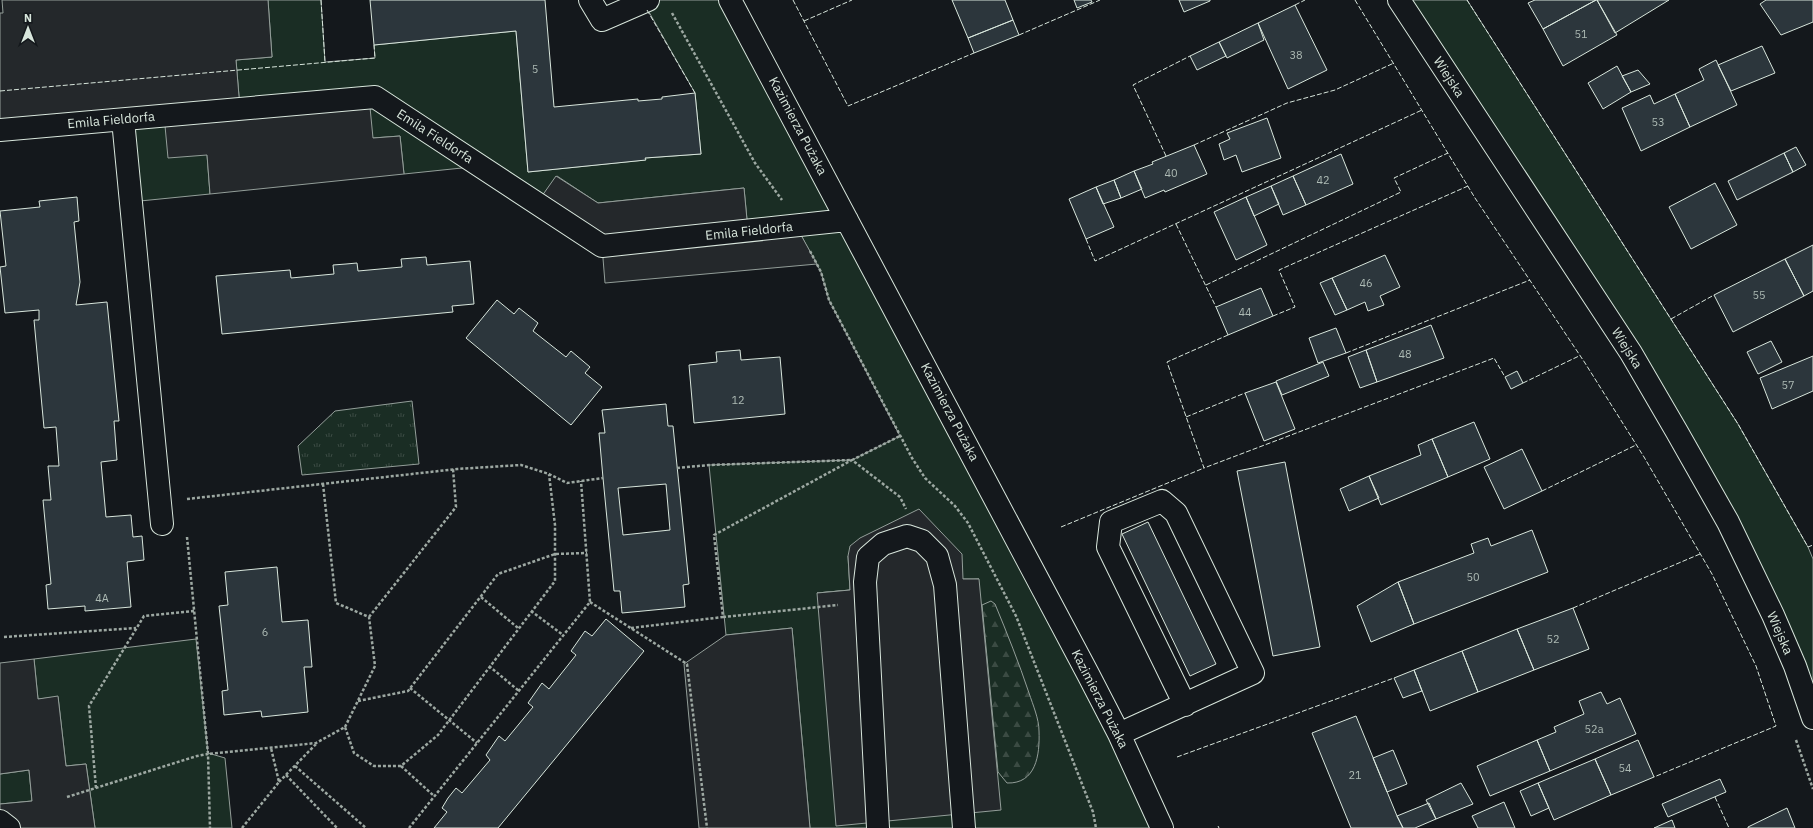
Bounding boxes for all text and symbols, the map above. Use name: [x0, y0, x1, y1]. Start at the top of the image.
north arrow: [8, 8, 48, 48]
text: N: [24, 11, 32, 25]
house number: 51: [1574, 27, 1588, 41]
house number: 38: [1289, 48, 1303, 62]
street label: Wiejska: [1430, 53, 1468, 101]
house number: 5: [532, 62, 538, 76]
street label: Kazimierza Pużaka: [765, 74, 831, 178]
street label: Emila Fieldorfa: [394, 105, 476, 167]
street label: Emila Fieldorfa: [67, 108, 155, 132]
house number: 53: [1651, 115, 1665, 129]
house number: 40: [1164, 166, 1178, 180]
house number: 42: [1316, 173, 1330, 187]
street label: Emila Fieldorfa: [704, 218, 794, 244]
house number: 46: [1359, 276, 1373, 290]
house number: 55: [1752, 288, 1766, 302]
house number: 44: [1238, 305, 1252, 319]
street label: Wiejska: [1608, 324, 1646, 372]
house number: 48: [1398, 347, 1412, 361]
street label: Kazimierza Pużaka: [917, 360, 983, 464]
house number: 57: [1781, 378, 1795, 392]
house number: 12: [731, 393, 745, 407]
house number: 50: [1466, 570, 1480, 584]
house number: 4A: [95, 591, 109, 605]
street label: Wiejska: [1763, 609, 1797, 657]
house number: 6: [262, 625, 268, 639]
house number: 52: [1546, 632, 1560, 646]
street label: Kazimierza Pużaka: [1068, 647, 1132, 751]
house number: 52a: [1584, 722, 1604, 736]
house number: 54: [1618, 761, 1632, 775]
house number: 21: [1348, 768, 1362, 782]

